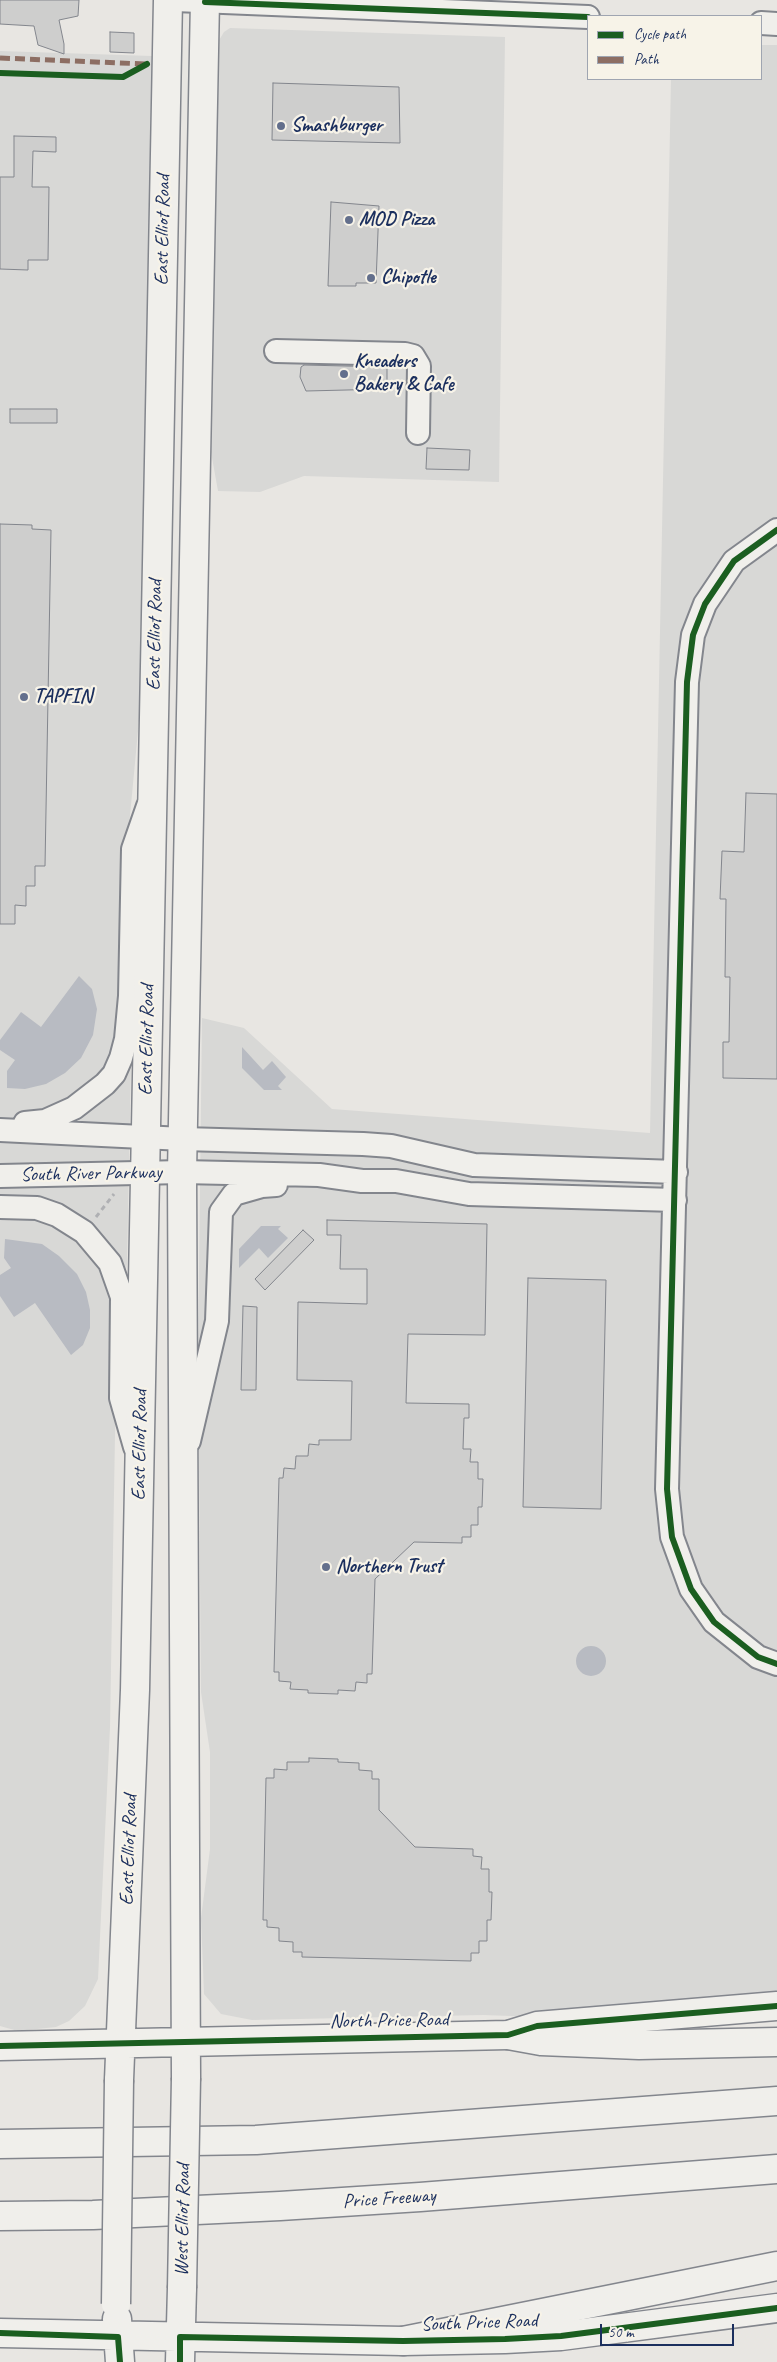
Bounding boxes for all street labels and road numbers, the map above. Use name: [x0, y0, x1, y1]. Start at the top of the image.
street label: East Elliot Road: [150, 174, 176, 286]
street label: East Elliot Road: [142, 579, 168, 691]
street label: East Elliot Road: [134, 984, 160, 1096]
street label: South River Parkway: [20, 1161, 162, 1187]
street label: East Elliot Road: [127, 1389, 153, 1501]
street label: East Elliot Road: [115, 1794, 143, 1906]
street label: North Price Road: [329, 2008, 449, 2034]
street label: West Elliot Road: [170, 2164, 196, 2276]
street label: Price Freeway: [342, 2184, 436, 2214]
street label: South Price Road: [420, 2309, 538, 2337]

